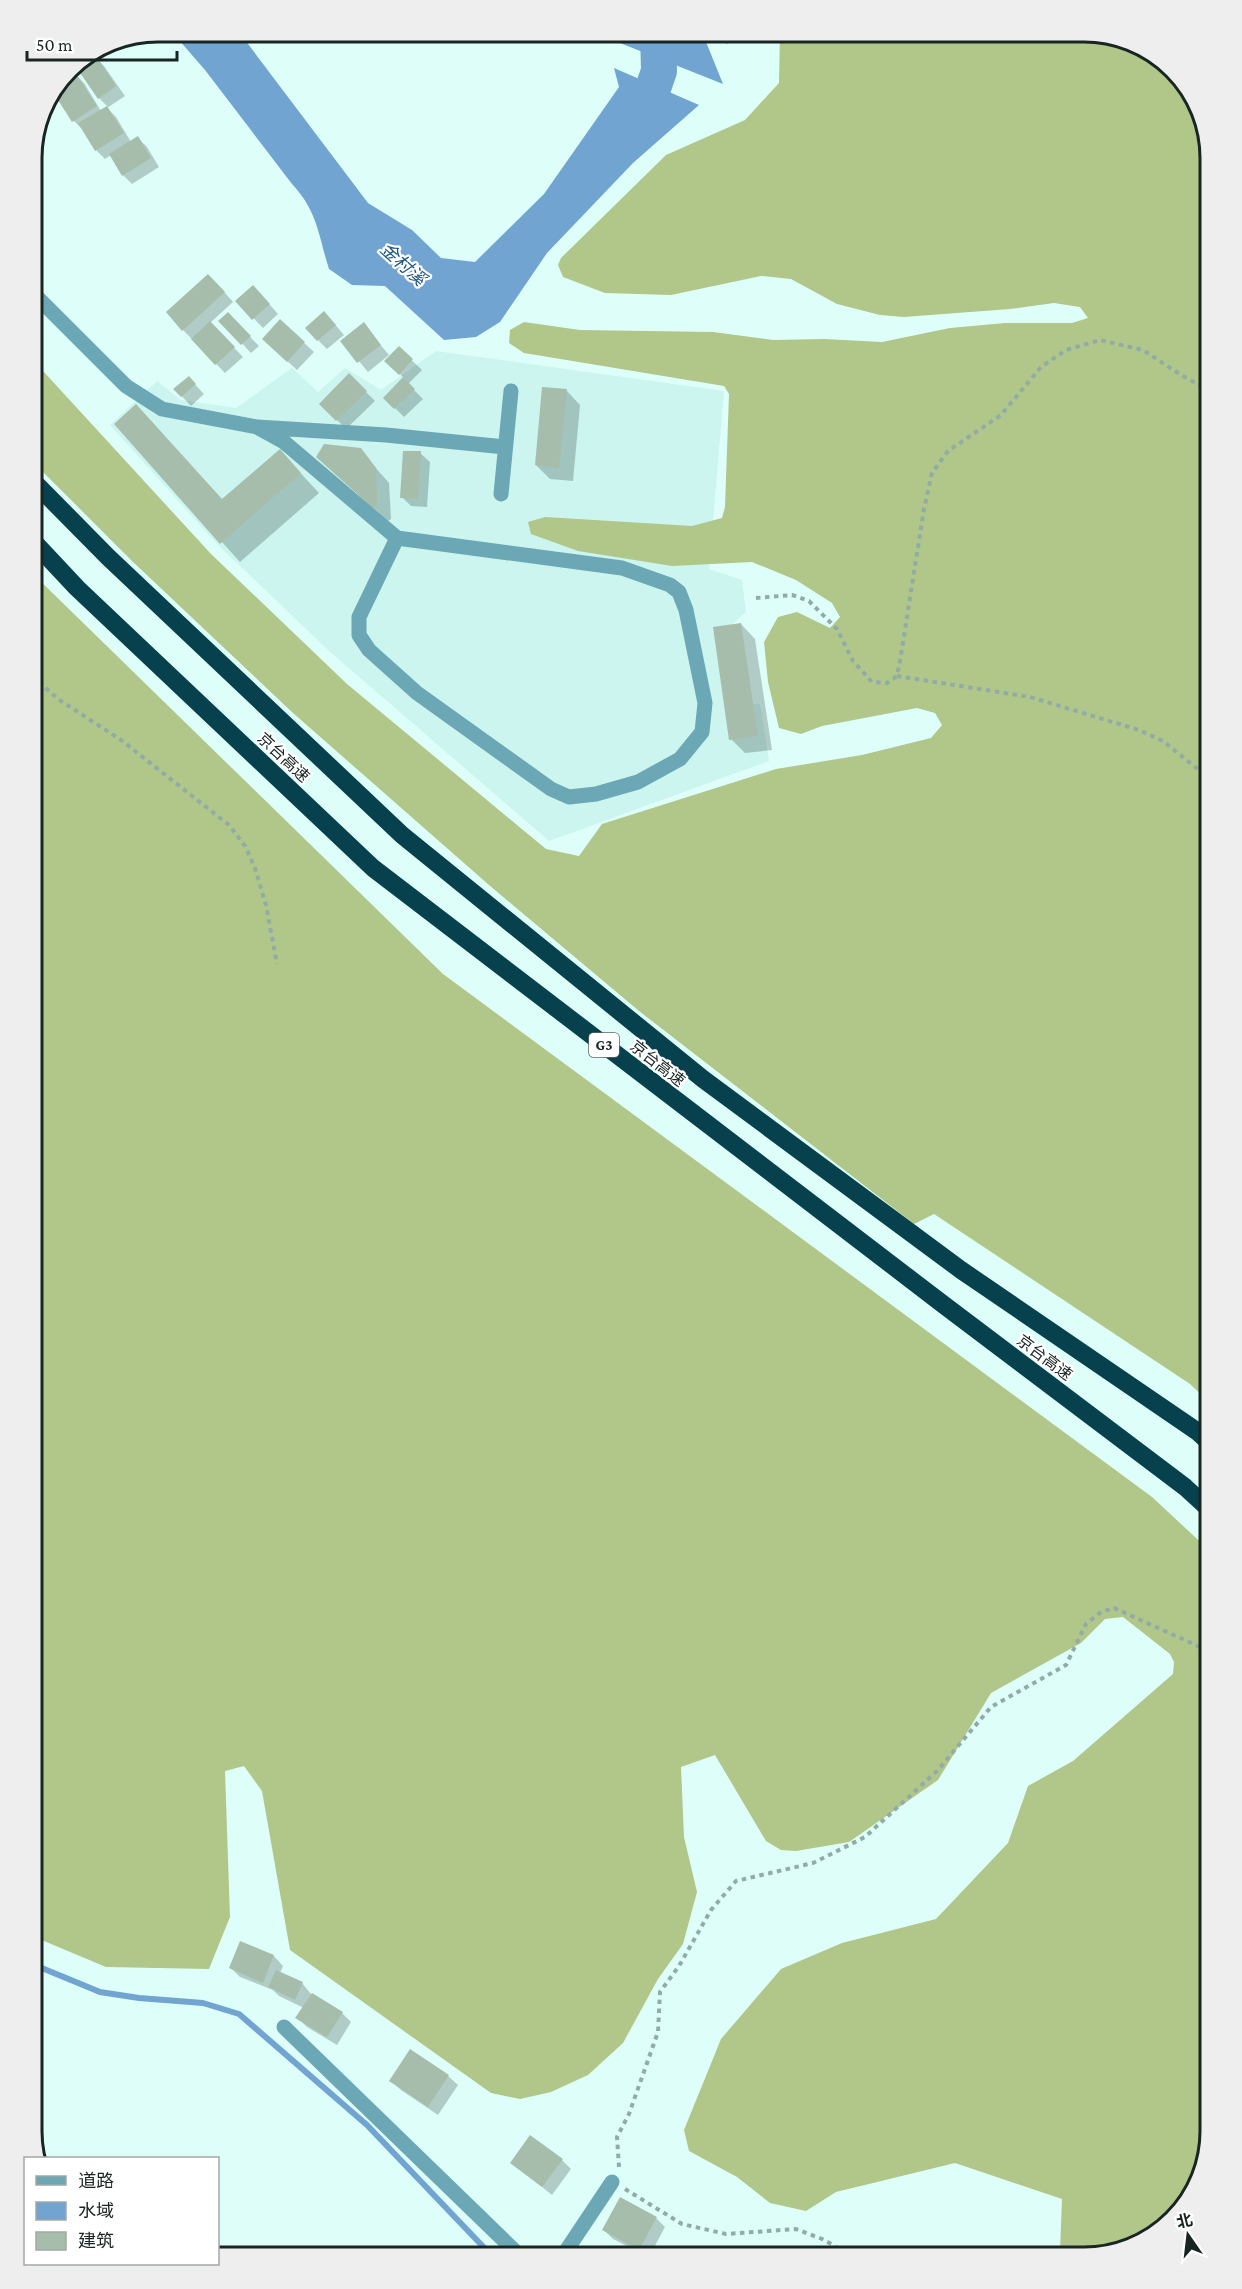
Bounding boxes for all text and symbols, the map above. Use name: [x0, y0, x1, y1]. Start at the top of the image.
scale bar: [27, 24, 177, 62]
text: 50 m: [36, 35, 73, 55]
water label: 金村溪: [376, 239, 431, 291]
street label: 京台高速: [254, 729, 313, 785]
road number: G3: [589, 1033, 619, 1057]
street label: 京台高速: [627, 1037, 688, 1090]
street label: 京台高速: [1014, 1331, 1075, 1383]
legend: [24, 2157, 219, 2265]
text: 道路: [78, 2171, 114, 2191]
text: 水域: [78, 2201, 114, 2221]
north arrow: [1158, 2205, 1218, 2265]
text: 北: [1175, 2211, 1194, 2231]
text: 建筑: [78, 2231, 114, 2251]

